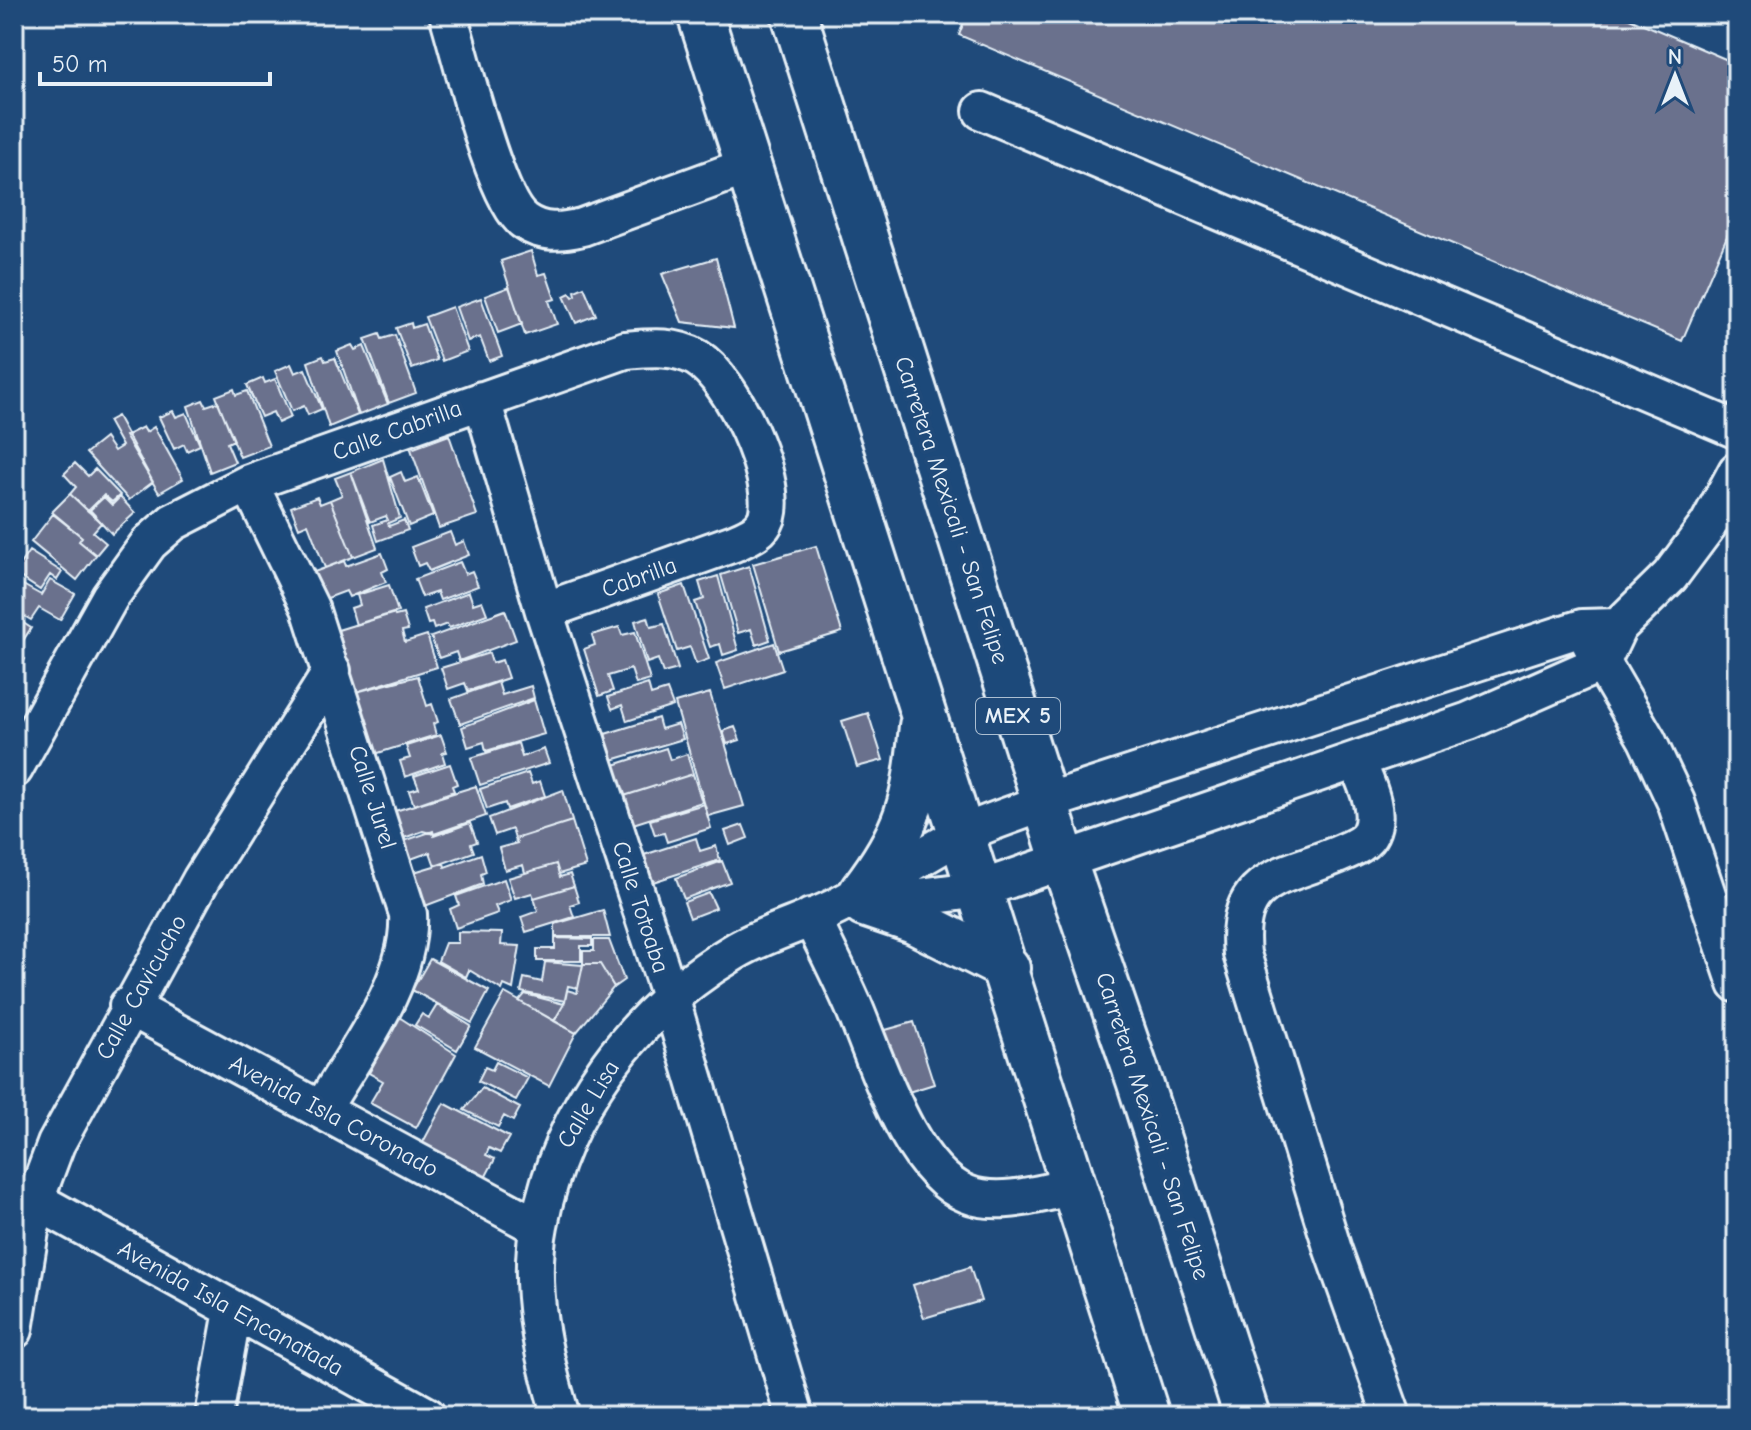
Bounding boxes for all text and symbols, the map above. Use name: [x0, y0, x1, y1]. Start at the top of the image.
scale bar: [40, 36, 270, 86]
north arrow: [1635, 36, 1715, 116]
text: N: [1668, 44, 1682, 70]
text: 50 m: [52, 50, 108, 78]
street label: Carretera Mexicali - San Felipe: [889, 353, 1015, 667]
street label: Calle Cabrilla: [329, 394, 465, 466]
street label: Cabrilla: [598, 551, 680, 603]
road number: MEX 5: [976, 698, 1060, 734]
street label: Calle Jurel: [343, 742, 403, 852]
street label: Calle Totoaba: [607, 838, 675, 976]
street label: Calle Cavicucho: [90, 910, 192, 1064]
street label: Carretera Mexicali - San Felipe: [1090, 969, 1216, 1283]
street label: Avenida Isla Coronado: [225, 1049, 443, 1183]
street label: Calle Lisa: [551, 1055, 625, 1153]
street label: Avenida Isla Encanatada: [113, 1234, 349, 1382]

